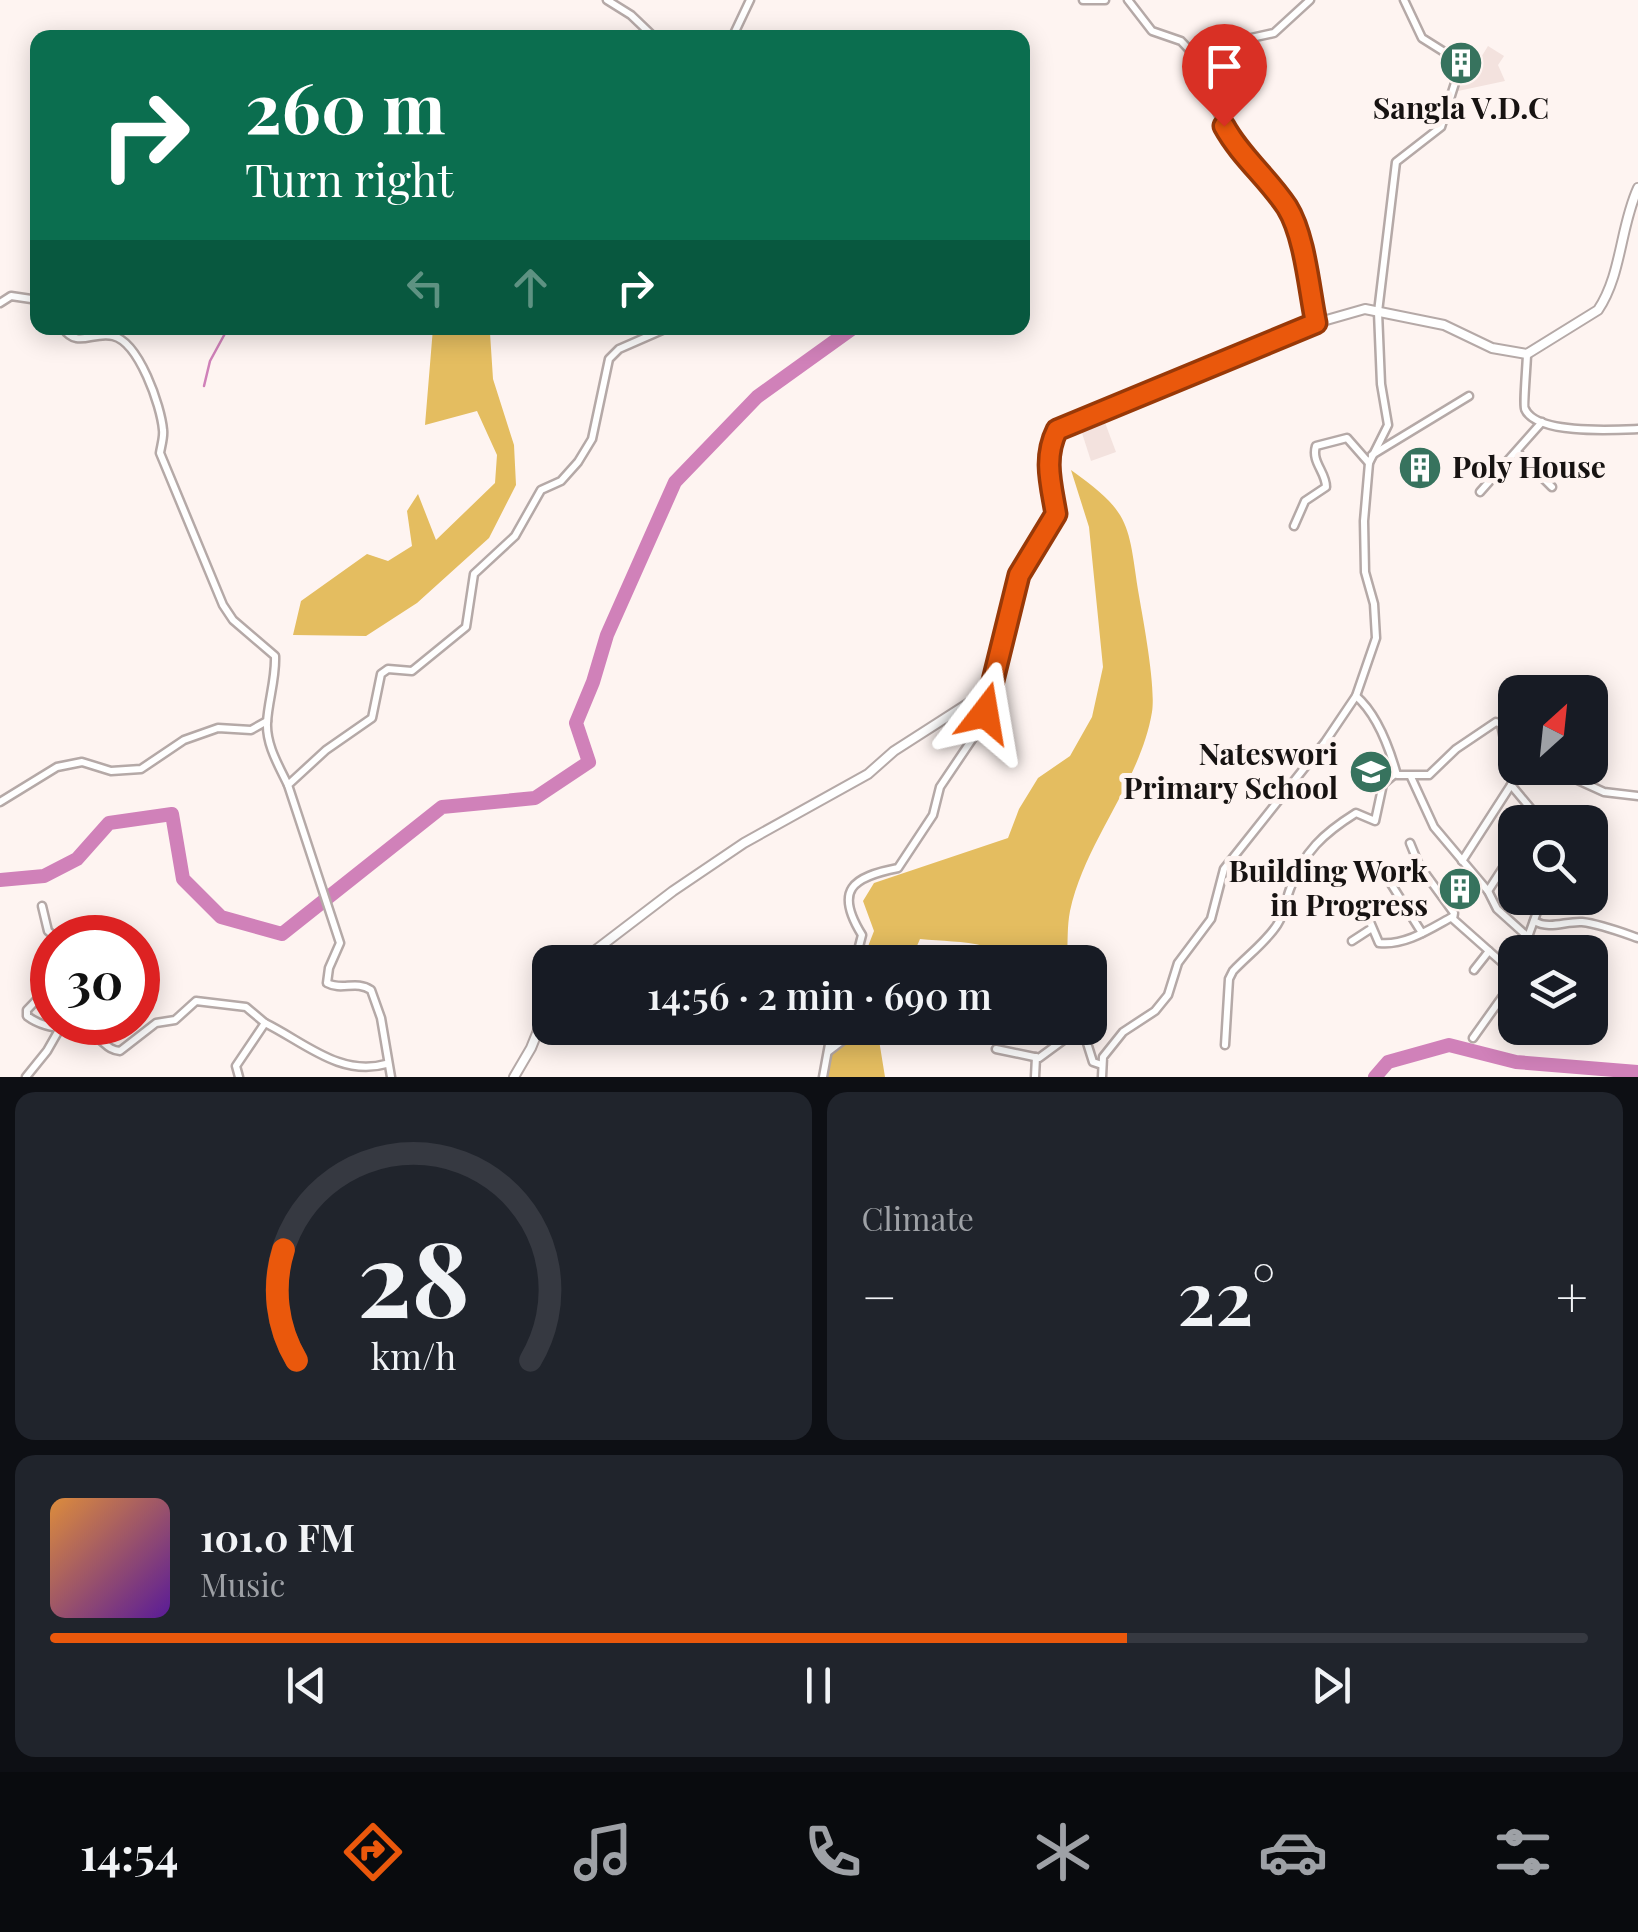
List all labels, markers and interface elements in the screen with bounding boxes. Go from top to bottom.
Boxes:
pin [1182,24,1267,127]
icon: arrive [1197,39,1252,94]
building icon: Sangla V.D.C [1438,40,1484,86]
text: 260 m [245,58,446,152]
icon: right [80,70,210,200]
place label: Sangla V.D.C [1373,87,1549,127]
text: Turn right [245,148,453,208]
icon: left [398,260,453,315]
icon: ahead [503,260,558,315]
icon: right [608,260,663,315]
building icon: Poly House [1397,445,1443,491]
place label: Poly House [1452,446,1606,486]
position arrow [933,661,1037,765]
north arrow [1498,675,1608,785]
map controls [1498,675,1608,1045]
place label: Nateswori Primary School [1123,733,1338,807]
school or university icon: Nateswori Primary School [1348,749,1394,795]
button: search [1498,805,1608,915]
place label: Building Work in Progress [1228,850,1428,924]
building icon: Building Work in Progress [1437,866,1483,912]
speed limit sign: 30 [30,915,160,1045]
button: layers [1498,935,1608,1045]
text: 14:56 · 2 min · 690 m [647,969,992,1020]
text: Climate [862,1196,974,1239]
text: 28 [357,1205,470,1344]
text: 22° [1177,1245,1276,1345]
text: − [862,1258,897,1332]
text: + [1556,1258,1588,1332]
text: km/h [370,1331,456,1379]
text: 101.0 FM [200,1511,355,1562]
text: Music [200,1562,285,1605]
icon: previous [279,1658,334,1713]
icon: pause [791,1658,846,1713]
icon: next [1304,1658,1359,1713]
icon: directions [338,1817,408,1887]
icon: music [568,1817,638,1887]
icon: phone [798,1817,868,1887]
icon: climate [1028,1817,1098,1887]
icon: car [1258,1817,1328,1887]
icon: filters [1488,1817,1558,1887]
text: 14:54 [80,1822,178,1882]

